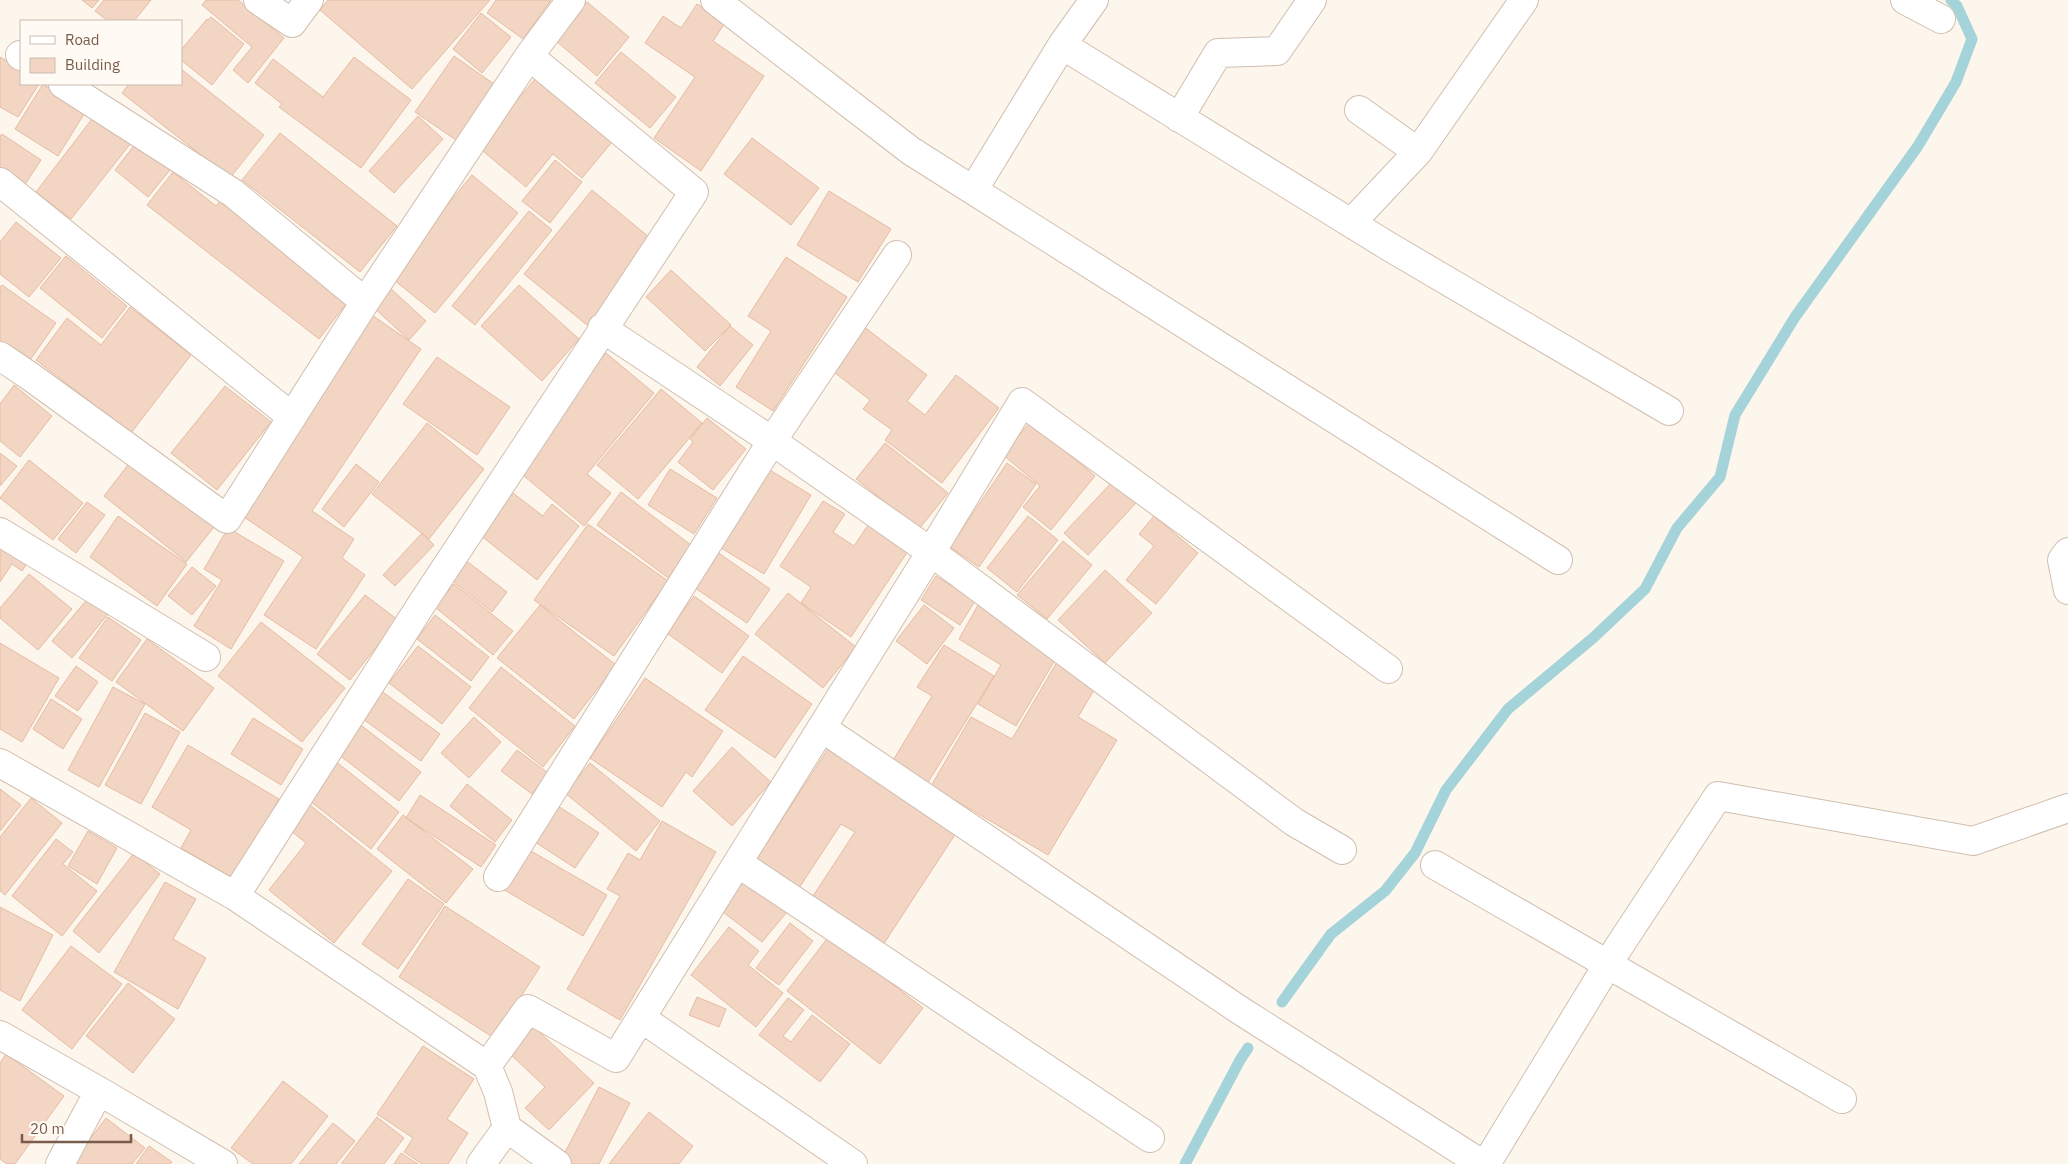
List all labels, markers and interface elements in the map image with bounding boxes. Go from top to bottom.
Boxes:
legend [20,20,182,85]
text: Road [65,30,100,49]
text: Building [65,55,120,74]
scale bar [22,1112,131,1144]
text: 20 m [30,1119,65,1138]

